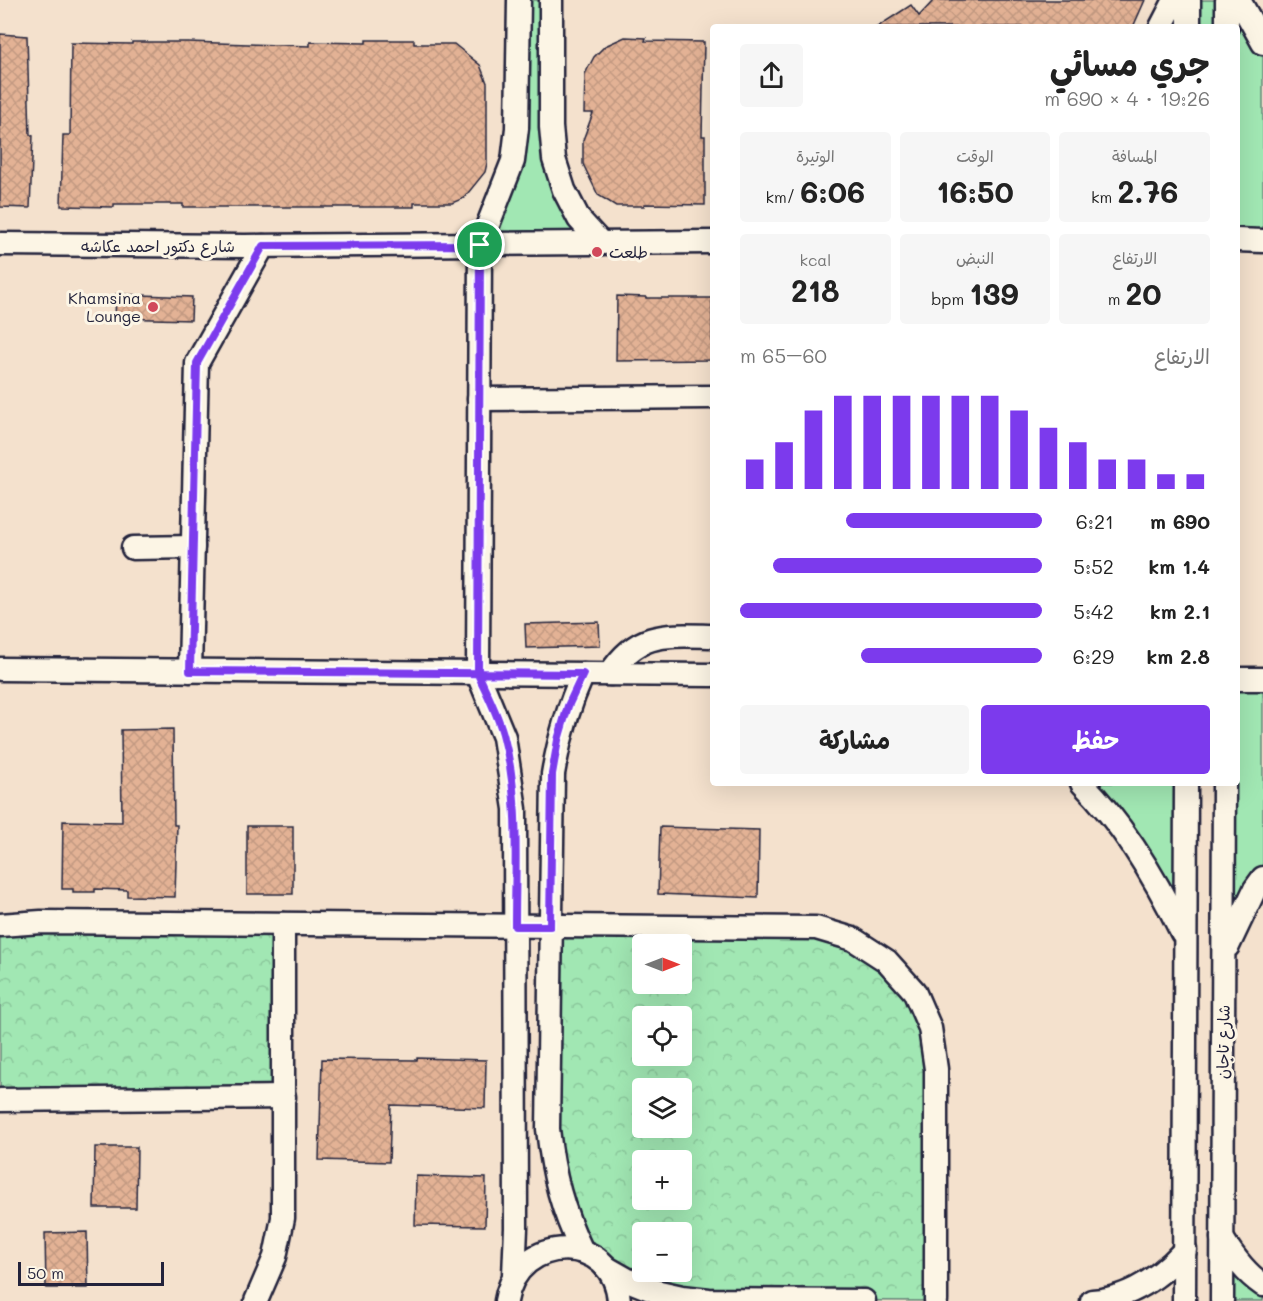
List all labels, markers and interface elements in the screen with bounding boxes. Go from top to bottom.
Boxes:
text: جري مسائي [1050,41,1210,84]
button: share [740,44,803,107]
text: 19:26 · 4 × 690 m [1044,85,1210,111]
text: الوتيرة [796,145,835,166]
text: الوقت [956,145,994,166]
text: المسافة [1112,145,1157,166]
text: 6:06 [800,171,865,211]
text: 16:50 [936,171,1014,211]
text: 2.76 [1117,171,1178,211]
text: /km [765,186,800,207]
text: km [1091,186,1117,207]
pin [454,219,505,270]
icon: arrive [463,228,496,261]
street label: شارع دكتور احمد عكاشه [81,235,235,258]
place label: طلعت [609,241,648,262]
marker: طلعت [590,245,604,259]
text: النبض [956,247,994,268]
text: الارتفاع [1112,247,1157,268]
text: kcal [799,249,831,270]
text: 218 [791,270,840,310]
text: 139 [969,273,1019,313]
text: 20 [1126,273,1162,313]
place label: Khamsina Lounge [68,287,141,326]
text: bpm [931,288,969,309]
text: m [1108,288,1126,309]
marker: Khamsina Lounge [146,300,160,314]
text: 60–65 m [740,342,827,368]
text: الارتفاع [1154,343,1210,369]
text: 6:21 [1076,508,1114,534]
text: 690 m [1150,508,1210,534]
text: 5:52 [1073,553,1114,579]
text: 1.4 km [1148,553,1210,579]
text: 5:42 [1073,598,1114,624]
text: 2.1 km [1150,598,1210,624]
text: 6:29 [1073,643,1114,669]
text: 2.8 km [1146,643,1210,669]
button: مشاركة [740,705,969,774]
button: حفظ [981,705,1210,774]
north arrow [632,934,692,994]
map controls [632,934,692,1282]
street label: شارع تاجان [1211,1005,1236,1079]
button: locate [632,1006,692,1066]
button: layers [632,1078,692,1138]
button: + [632,1150,692,1210]
button: − [632,1222,692,1282]
scale bar [18,1259,164,1286]
text: 50 m [27,1262,64,1283]

